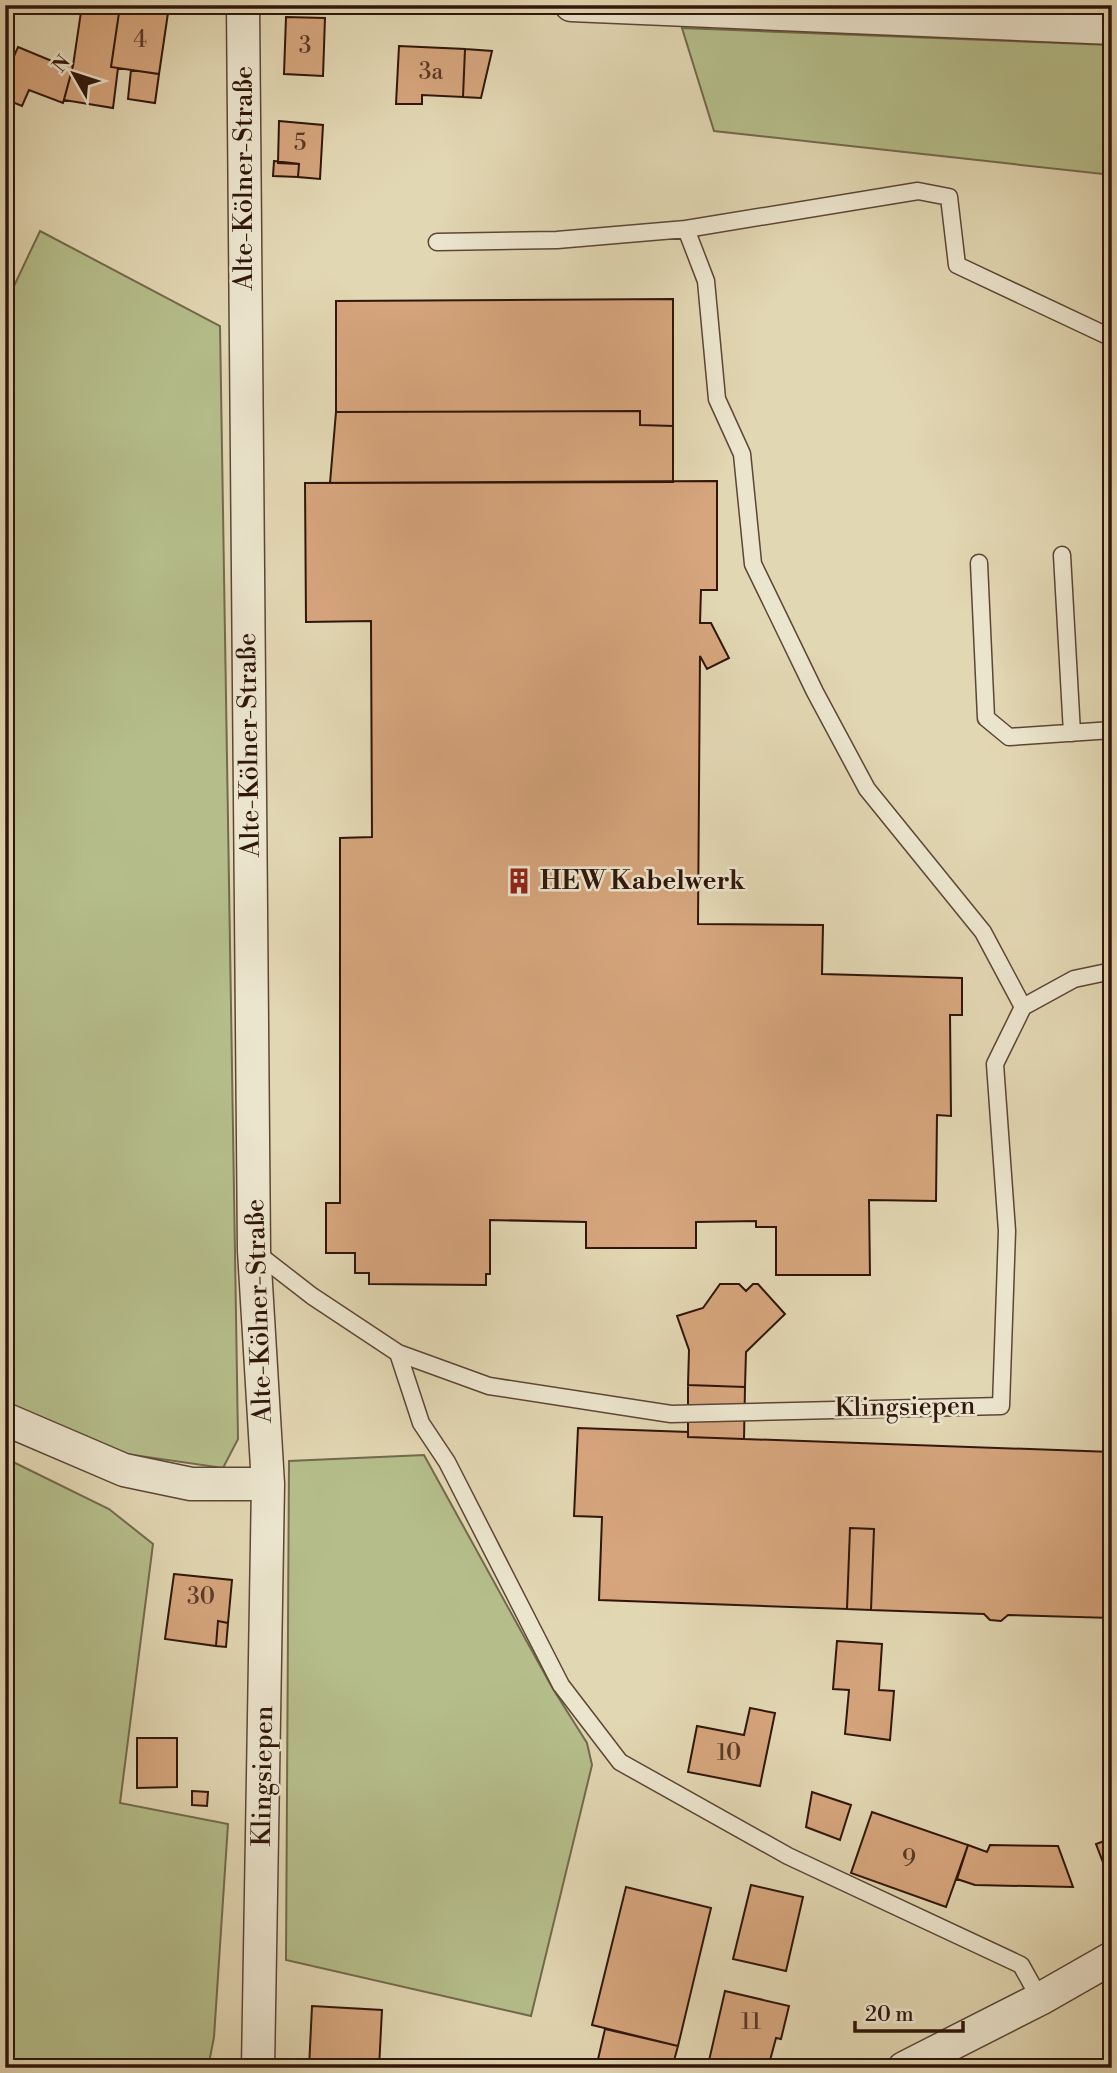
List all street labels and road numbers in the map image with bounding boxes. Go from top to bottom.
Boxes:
street label: Alte-Kölner-Straße [228,66,260,291]
street label: Alte-Kölner-Straße [231,633,267,858]
street label: Alte-Kölner-Straße [239,1198,279,1425]
street label: Klingsiepen [834,1390,976,1424]
street label: Klingsiepen [246,1705,280,1847]

